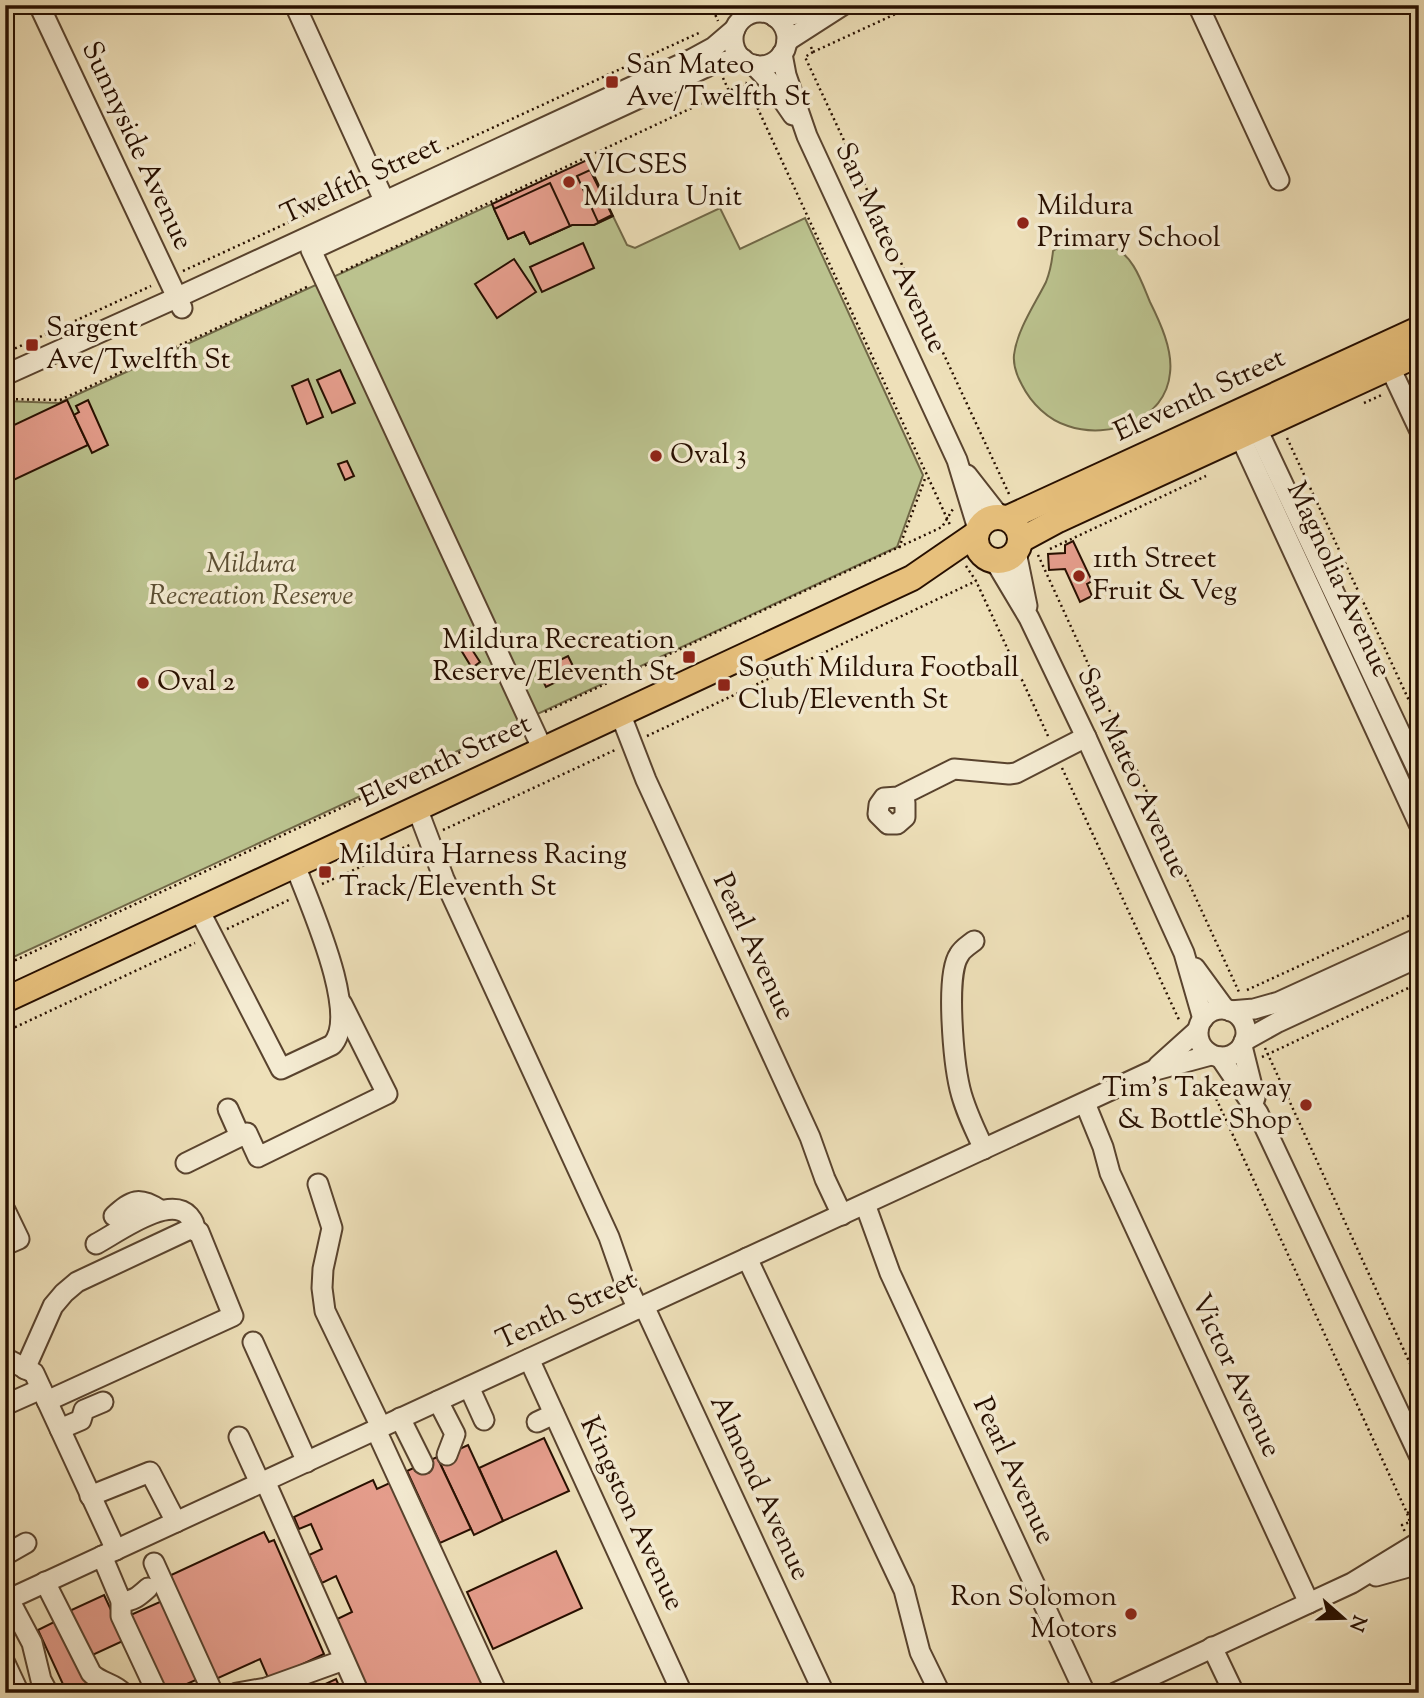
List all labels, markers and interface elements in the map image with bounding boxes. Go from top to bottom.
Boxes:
street label: Sunnyside Avenue [70,35,202,257]
place label: San Mateo Ave/Twelfth St [626,46,811,118]
marker: San Mateo Ave/Twelfth St [604,74,620,90]
street label: Twelfth Street [275,126,448,235]
street label: San Mateo Avenue [824,136,956,360]
place label: VICSES Mildura Unit [583,146,742,218]
marker: VICSES Mildura Unit [561,174,577,190]
place label: Mildura Primary School [1037,187,1221,259]
marker: Mildura Primary School [1015,215,1031,231]
place label: Sargent Ave/Twelfth St [46,309,231,381]
marker: Sargent Ave/Twelfth St [24,337,40,353]
street label: Eleventh Street [1108,339,1292,453]
place label: Oval 3 [670,436,747,476]
marker: Oval 3 [648,448,664,464]
street label: Magnolia Avenue [1275,476,1401,684]
place label: 11th Street Fruit & Veg [1093,540,1237,612]
park label: Mildura Recreation Reserve [148,545,354,617]
marker: 11th Street Fruit & Veg [1071,568,1087,584]
place label: Mildura Recreation Reserve/Eleventh St [432,621,675,693]
marker: Mildura Recreation Reserve/Eleventh St [681,649,697,665]
place label: South Mildura Football Club/Eleventh St [738,649,1019,721]
street label: San Mateo Avenue [1066,661,1198,885]
place label: Oval 2 [157,663,235,703]
marker: Oval 2 [135,675,151,691]
marker: South Mildura Football Club/Eleventh St [716,677,732,693]
street label: Eleventh Street [354,705,538,819]
place label: Mildura Harness Racing Track/Eleventh St [339,836,627,908]
marker: Mildura Harness Racing Track/Eleventh St [317,864,333,880]
street label: Pearl Avenue [702,867,804,1027]
place label: Tim’s Takeaway & Bottle Shop [1102,1069,1292,1141]
marker: Tim’s Takeaway & Bottle Shop [1298,1097,1314,1113]
street label: Tenth Street [490,1261,644,1361]
street label: Victor Avenue [1180,1288,1290,1464]
street label: Almond Avenue [699,1389,819,1587]
street label: Pearl Avenue [962,1391,1064,1551]
street label: Kingston Avenue [568,1410,694,1618]
place label: Ron Solomon Motors [950,1578,1117,1650]
north arrow [1308,1582,1378,1652]
marker: Ron Solomon Motors [1123,1606,1139,1622]
text: N [1341,1611,1372,1635]

